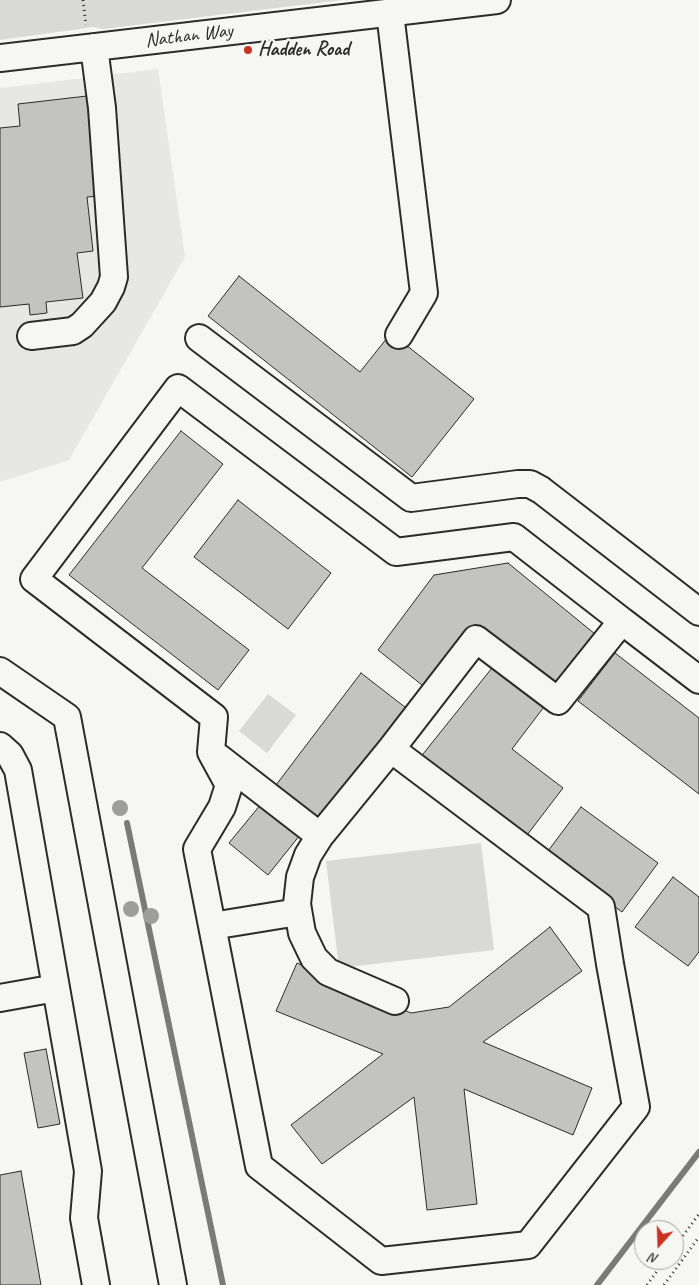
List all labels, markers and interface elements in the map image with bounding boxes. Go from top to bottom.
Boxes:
street label: Nathan Way [144,19,234,53]
place label: Hadden Road [258,38,349,62]
marker: Hadden Road [242,44,254,56]
north arrow [634,1220,684,1270]
text: N [647,1249,661,1268]

